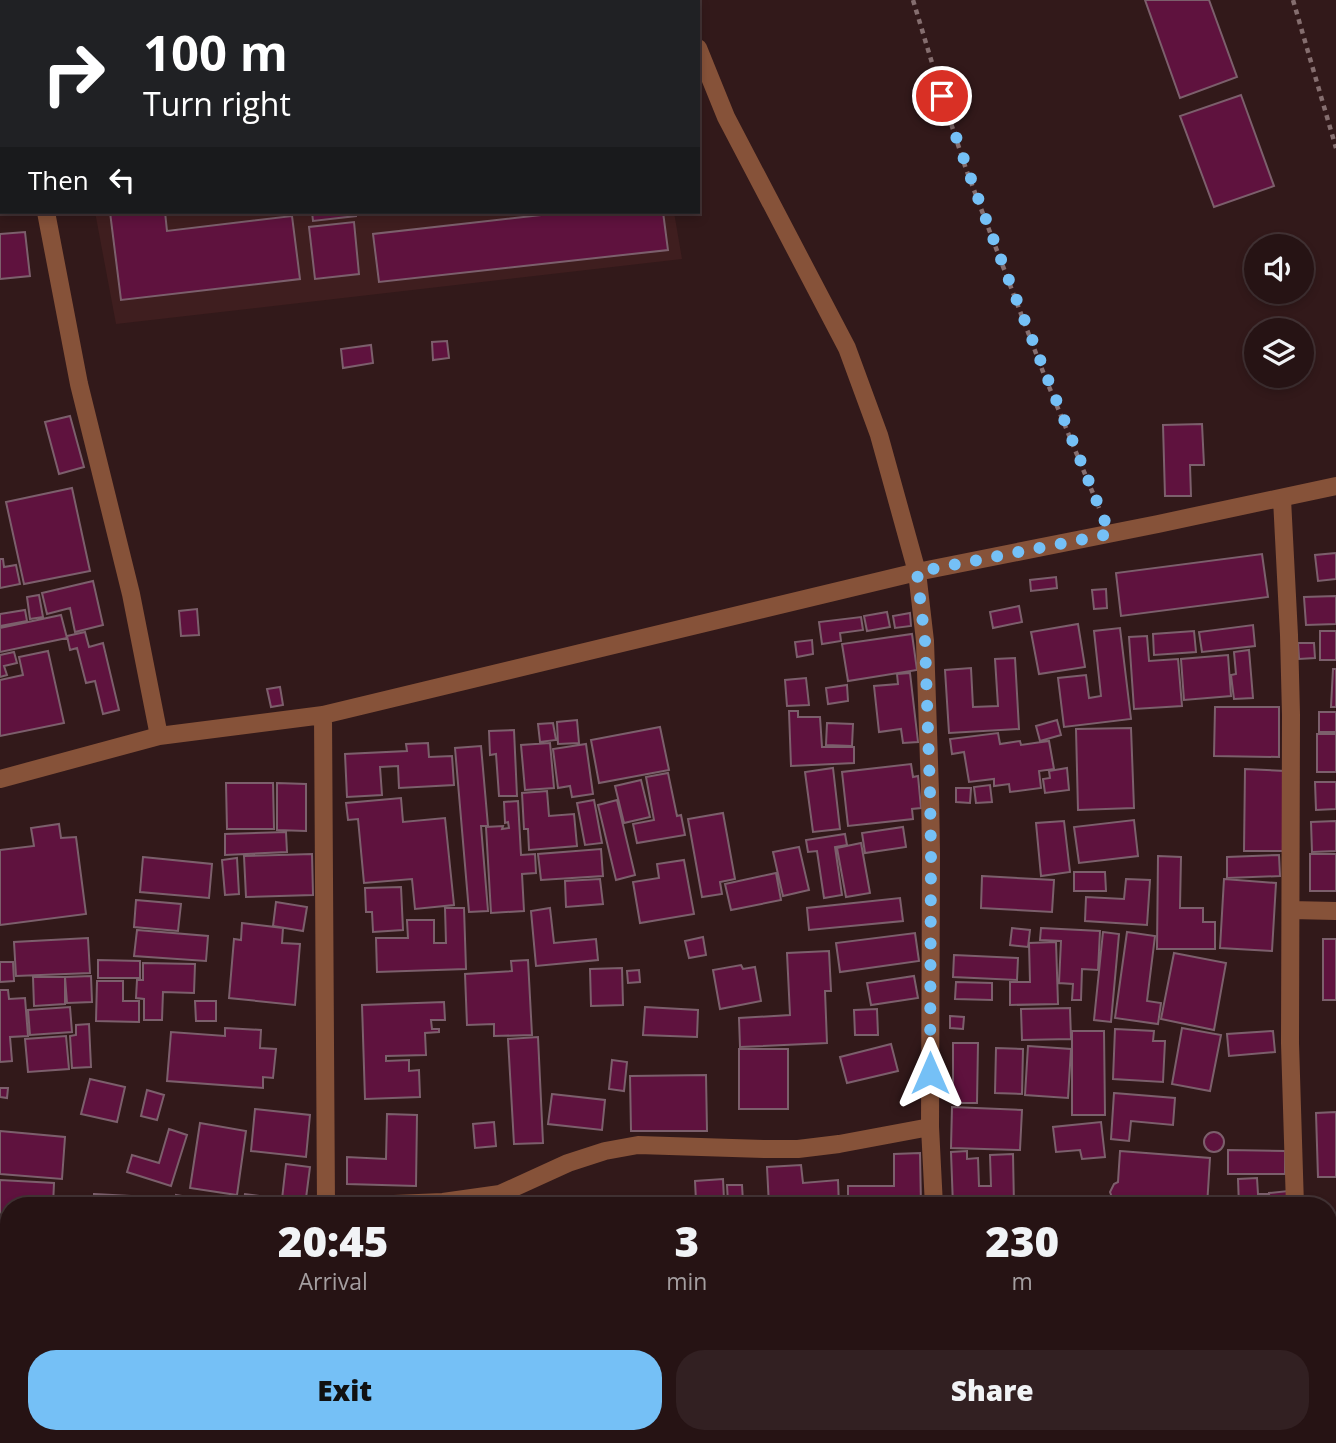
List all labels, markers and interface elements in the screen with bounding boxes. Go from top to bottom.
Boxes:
text: 100 m [143,19,288,85]
icon: right [28,28,119,119]
pin [912,66,972,126]
icon: arrive [923,77,961,115]
text: Turn right [143,82,291,125]
icon: left [103,161,141,199]
text: Then [28,162,89,198]
map controls [1244,234,1314,388]
button: sound [1244,234,1314,304]
button: layers [1244,318,1314,388]
position arrow [893,1036,967,1110]
text: 20:45 [278,1212,388,1269]
text: 3 [675,1212,699,1269]
text: 230 [985,1212,1059,1269]
text: Arrival [299,1265,368,1297]
text: min [666,1265,707,1297]
text: m [1012,1265,1033,1297]
button: Exit [28,1350,662,1430]
button: Share [676,1350,1309,1430]

